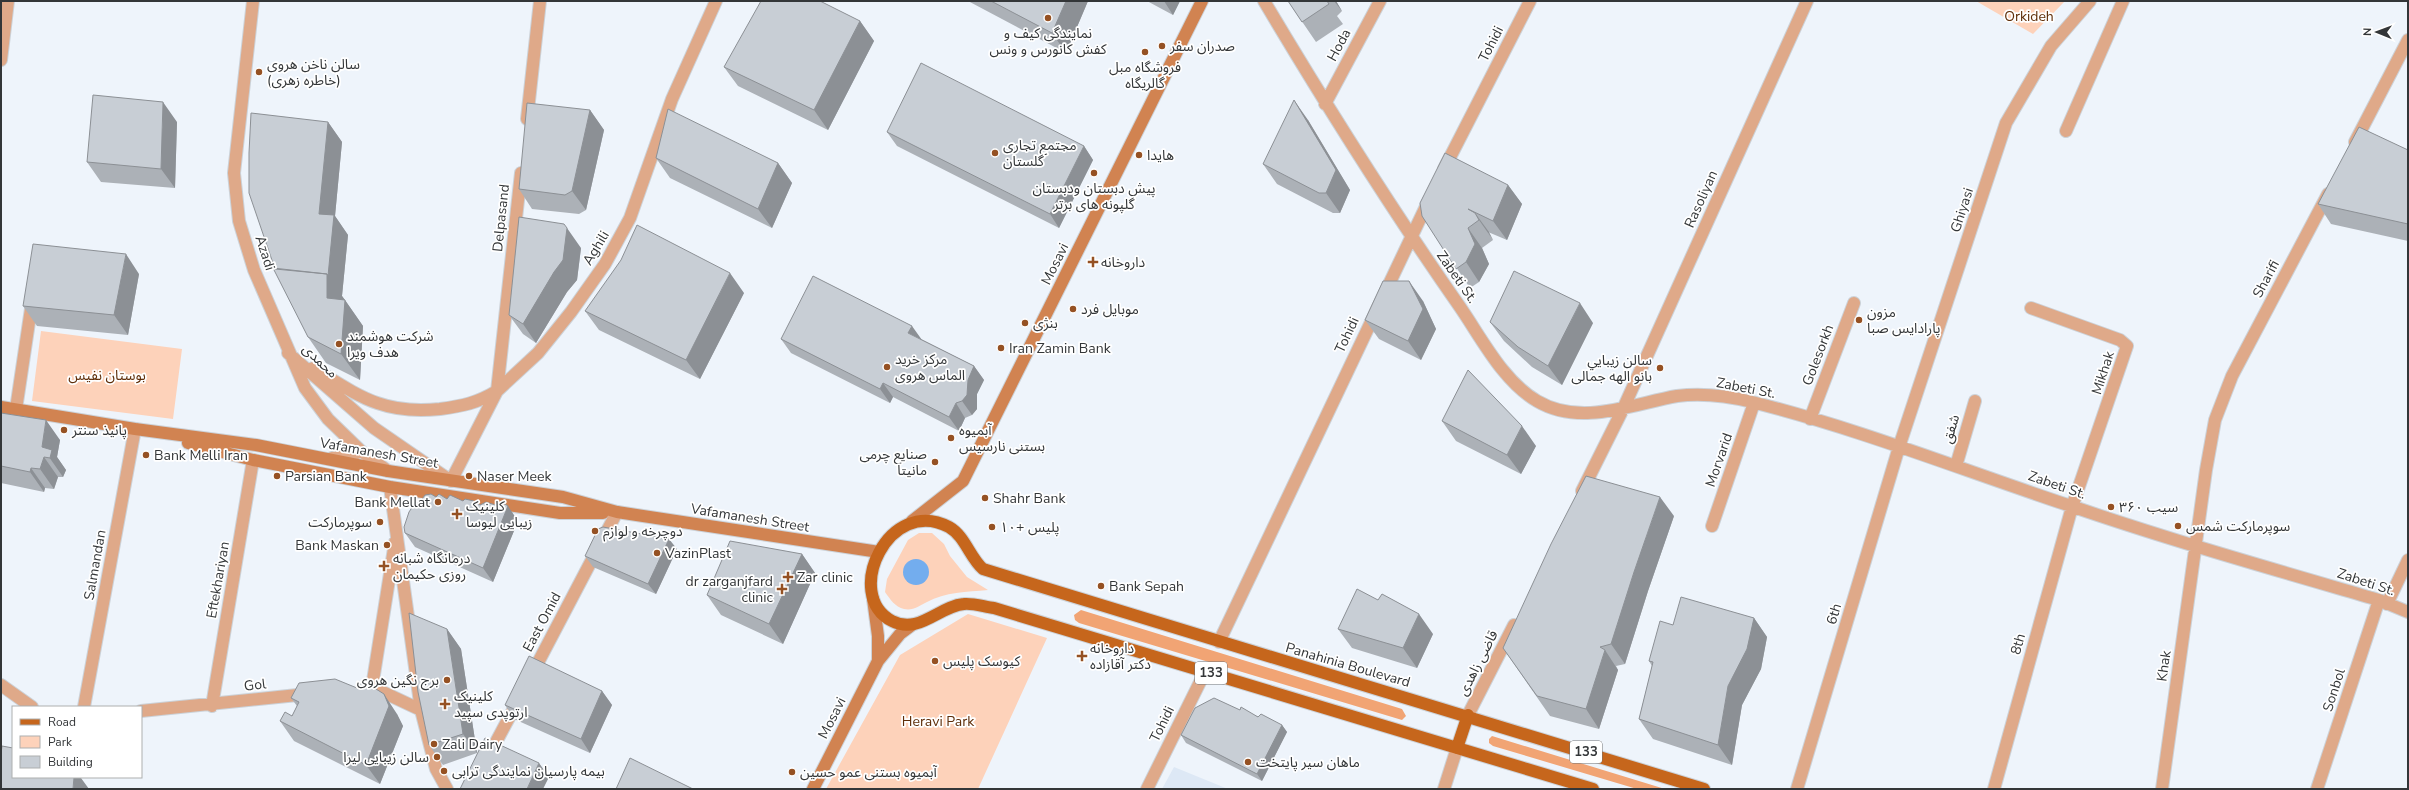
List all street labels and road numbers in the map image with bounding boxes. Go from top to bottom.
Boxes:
street label: Tohidi [1474,23,1508,65]
street label: Hoda [1323,26,1355,64]
street label: Rasoliyan [1680,167,1722,231]
street label: Delpasand [488,183,514,253]
street label: Ghiyasi [1946,185,1978,235]
street label: Aghili [578,227,614,269]
street label: Azadi [250,233,280,273]
street label: Mosavi [1037,240,1073,288]
street label: Zabeti St. [1432,247,1482,307]
street label: Sharifi [2248,257,2284,301]
street label: Tohidi [1330,314,1364,356]
street label: Golesorkh [1798,322,1838,388]
street label: محمدی [298,340,342,382]
street label: Mikhak [2087,348,2119,397]
street label: Zabeti St. [1715,373,1777,403]
street label: شفق [1938,412,1964,446]
street label: Morvarid [1701,430,1737,490]
street label: Vafamanesh Street [317,433,440,473]
street label: Zabeti St. [2026,466,2088,504]
street label: Vafamanesh Street [688,499,811,537]
street label: Salmandan [79,528,111,602]
street label: Eftekhariyan [202,540,234,620]
street label: Zabeti St. [2335,564,2397,600]
street label: East Omid [518,589,566,655]
street label: 6th [1822,601,1846,627]
street label: قاضی زاهدی [1453,627,1503,699]
street label: 8th [2006,631,2030,657]
street label: Panahinia Boulevard [1283,638,1413,692]
street label: Khak [2152,648,2176,683]
road number: 133 [1195,662,1227,684]
street label: Sonbol [2318,665,2350,714]
street label: Gol [243,674,268,696]
street label: Mosavi [813,694,851,742]
street label: Tohidi [1145,703,1179,745]
road number: 133 [1570,741,1602,763]

